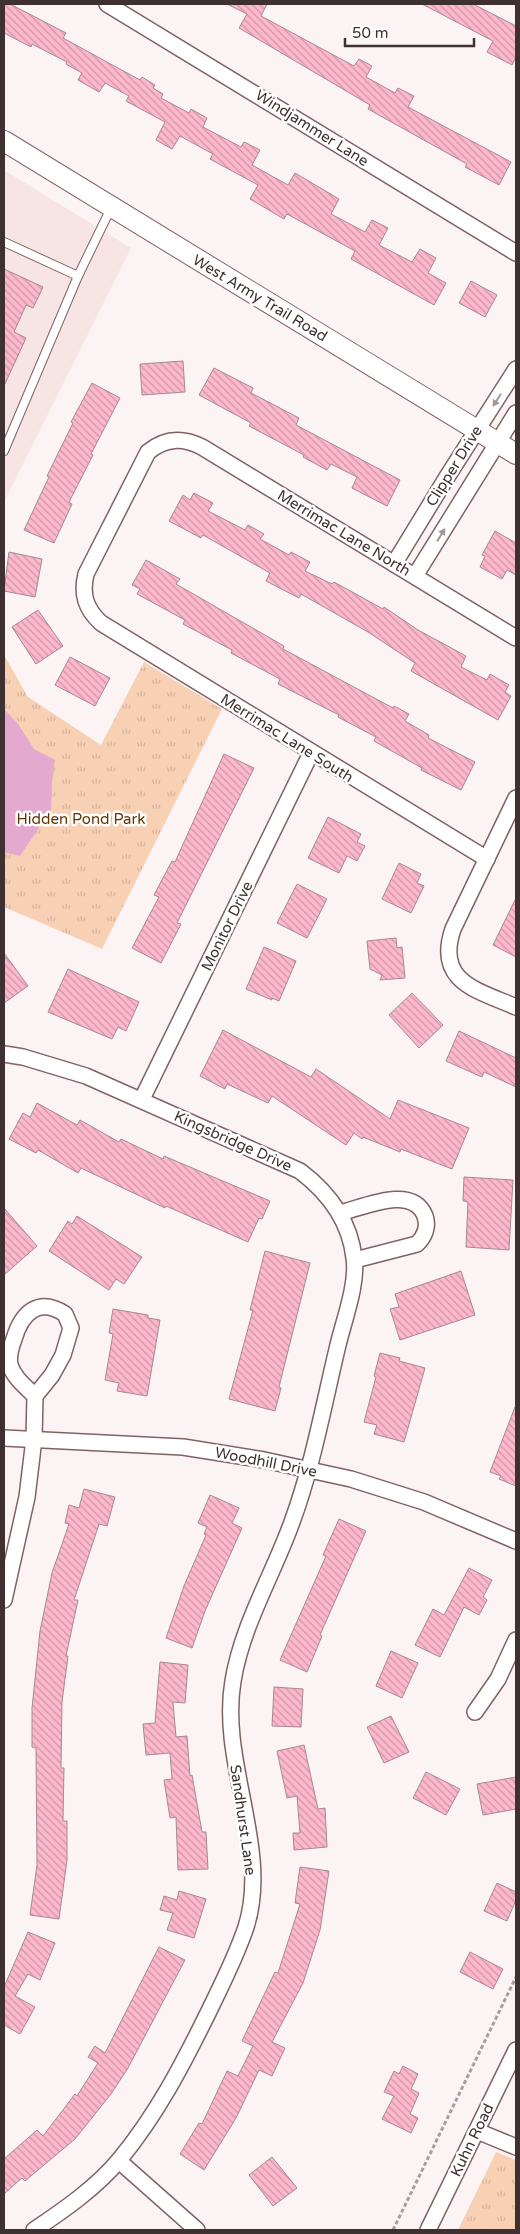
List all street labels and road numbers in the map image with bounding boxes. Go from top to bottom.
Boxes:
street label: Windjammer Lane [252,86,372,170]
street label: West Army Trail Road [190,251,330,345]
street label: Clipper Drive [422,422,486,510]
street label: Merrimac Lane North [274,486,414,580]
street label: Merrimac Lane South [217,690,357,786]
street label: Monitor Drive [198,878,256,974]
street label: Kingsbridge Drive [171,1107,295,1175]
street label: Woodhill Drive [214,1443,318,1481]
street label: Sandhurst Lane [226,1763,260,1877]
street label: Kuhn Road [447,2101,497,2179]

